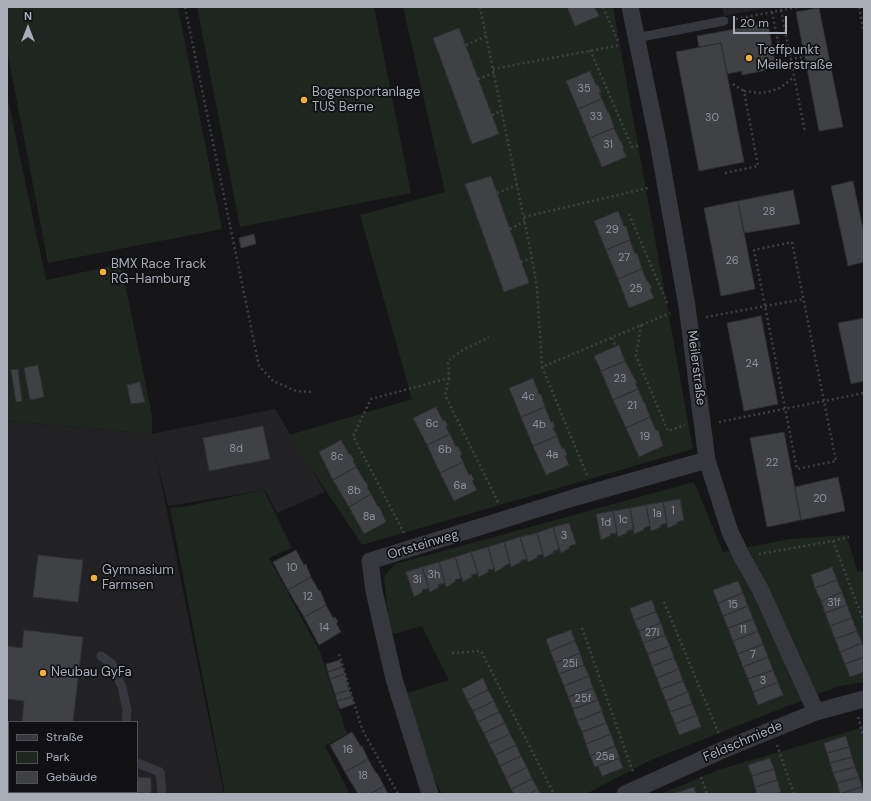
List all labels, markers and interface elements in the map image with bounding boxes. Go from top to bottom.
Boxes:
north arrow [8,8,48,48]
scale bar [735,8,789,34]
text: N [24,9,32,23]
text: 20 m [740,15,769,31]
place label: Treffpunkt Meilerstraße [757,43,833,74]
marker: Treffpunkt Meilerstraße [744,53,754,63]
house number: 35 [577,82,591,96]
place label: Bogensportanlage TUS Berne [312,85,420,116]
marker: Bogensportanlage TUS Berne [299,95,309,105]
house number: 33 [589,110,603,124]
house number: 30 [705,111,719,125]
house number: 31 [603,138,613,152]
house number: 28 [763,205,775,219]
house number: 29 [605,223,619,237]
house number: 27 [618,251,630,265]
house number: 26 [725,254,739,268]
place label: BMX Race Track RG-Hamburg [111,257,206,288]
marker: BMX Race Track RG-Hamburg [98,267,108,277]
house number: 25 [629,282,643,296]
street label: Meilerstraße [684,330,708,406]
house number: 24 [746,357,758,371]
house number: 23 [614,372,626,386]
house number: 4c [522,390,534,404]
house number: 21 [627,399,637,413]
house number: 6c [425,417,439,431]
house number: 4b [532,418,546,432]
house number: 19 [640,430,650,444]
house number: 8d [229,442,243,456]
house number: 6b [438,443,452,457]
house number: 4a [546,448,558,462]
house number: 8c [331,450,343,464]
house number: 22 [766,456,778,470]
house number: 6a [454,479,466,493]
house number: 8b [347,484,361,498]
house number: 20 [813,492,827,506]
house number: 1 [671,504,675,518]
house number: 1a [652,507,662,521]
house number: 8a [363,510,375,524]
house number: 1c [618,513,628,527]
house number: 1d [601,516,611,530]
street label: Ortsteinweg [386,527,460,563]
house number: 3 [561,529,567,543]
house number: 10 [287,561,297,575]
place label: Gymnasium Farmsen [102,563,174,594]
house number: 3h [428,568,440,582]
marker: Gymnasium Farmsen [89,573,99,583]
house number: 3i [412,573,422,587]
house number: 12 [303,590,313,604]
house number: 31f [827,596,841,610]
house number: 15 [728,598,738,612]
house number: 14 [319,621,329,635]
house number: 11 [740,623,746,637]
house number: 27i [645,626,659,640]
house number: 7 [750,648,756,662]
house number: 25i [562,657,578,671]
place label: Neubau GyFa [51,665,132,681]
marker: Neubau GyFa [38,668,48,678]
house number: 3 [760,674,766,688]
house number: 25f [575,692,591,706]
street label: Feldschmiede [701,718,785,766]
legend [8,721,138,793]
text: Straße [46,729,83,745]
house number: 16 [343,743,353,757]
text: Park [46,749,70,765]
house number: 25a [595,750,615,764]
text: Gebäude [46,769,97,785]
house number: 18 [358,769,368,783]

